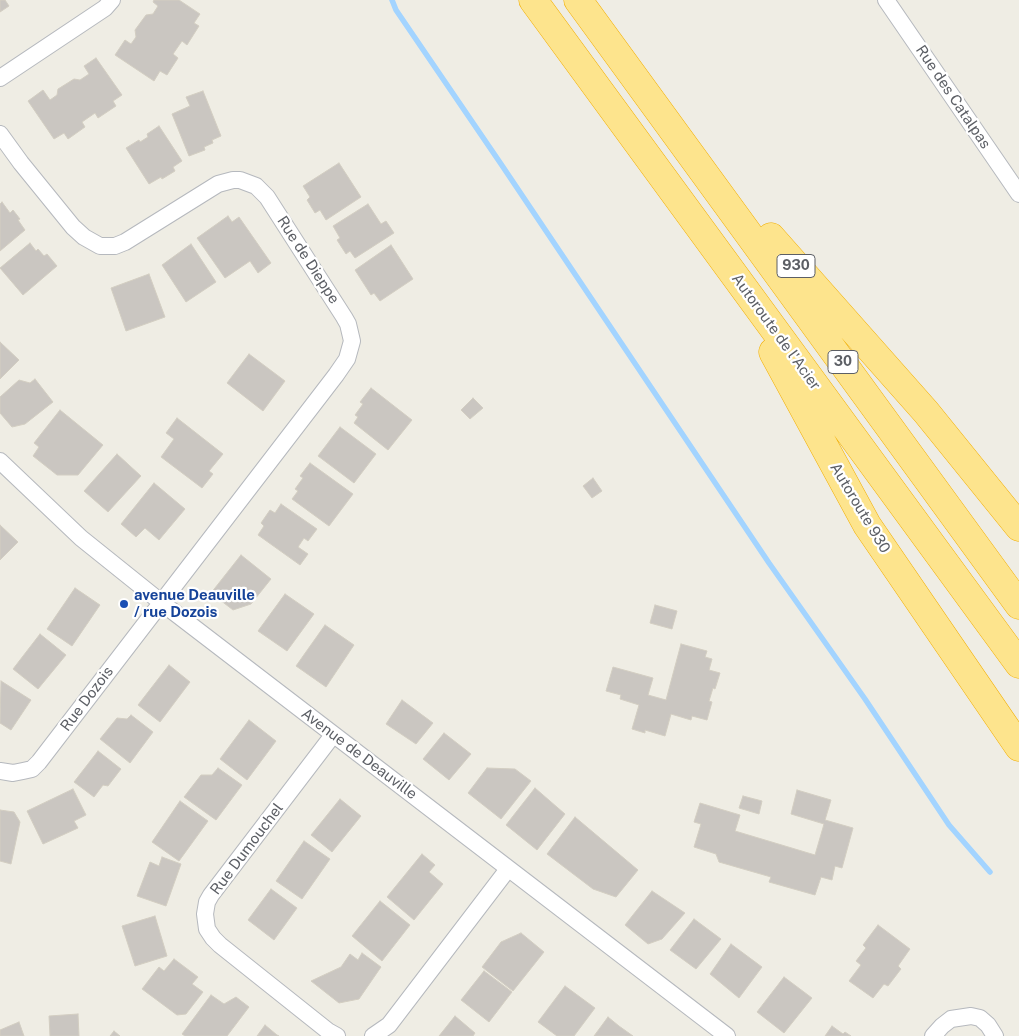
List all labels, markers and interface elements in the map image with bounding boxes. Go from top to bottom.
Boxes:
street label: Rue des Catalpas [912,42,994,152]
street label: Rue de Dieppe [273,213,343,307]
road number: 930 [777,255,815,278]
street label: Autoroute de l'Acier [728,270,824,394]
road number: 30 [828,351,858,374]
street label: Autoroute 930 [826,460,894,556]
place label: avenue Deauville / rue Dozois [134,586,255,621]
marker: avenue Deauville / rue Dozois [118,598,130,610]
street label: Rue Dozois [57,663,117,735]
street label: Avenue de Deauville [298,705,420,803]
street label: Rue Dumouchel [207,800,287,898]

